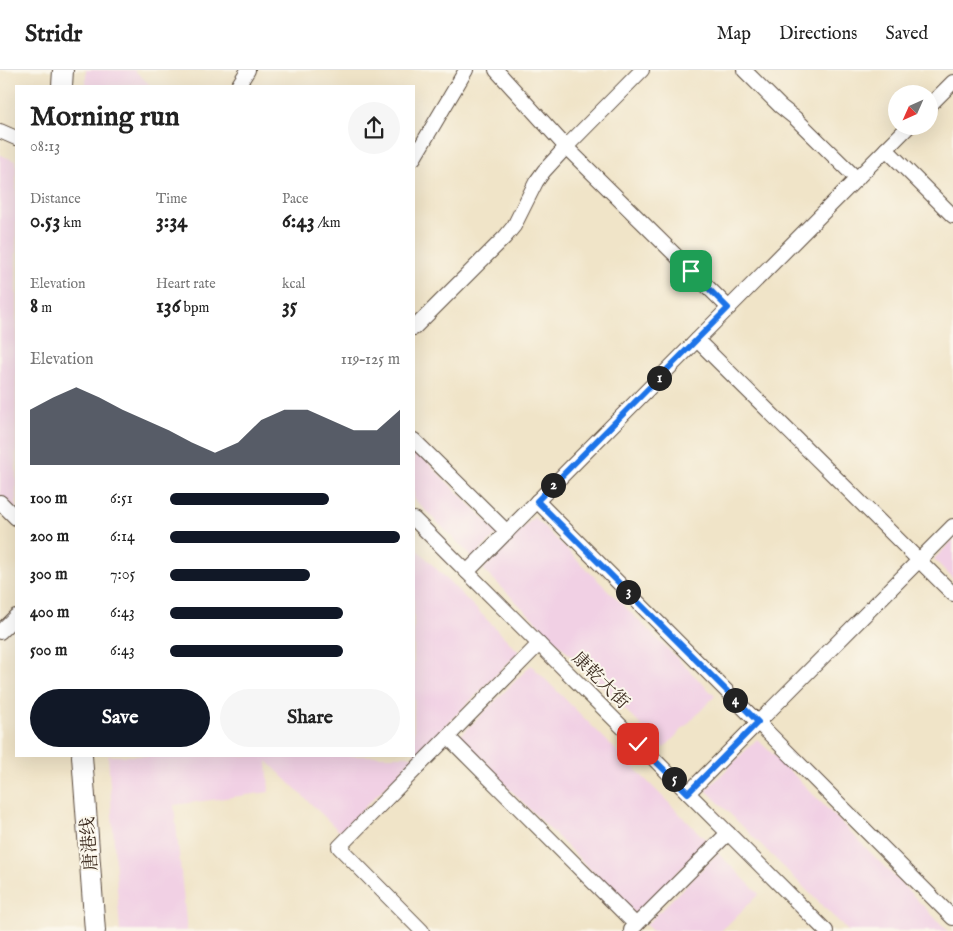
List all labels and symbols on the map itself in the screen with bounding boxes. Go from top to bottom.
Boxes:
north arrow [888,85,938,135]
pin [670,250,712,292]
pin: 1 [646,366,672,390]
pin: 2 [540,472,566,498]
pin: 3 [616,580,640,604]
street label: 康乾大街 [566,647,634,715]
pin: 4 [722,688,748,712]
pin [617,723,659,765]
pin: 5 [662,766,686,792]
street label: 唐港线 [77,816,104,872]

